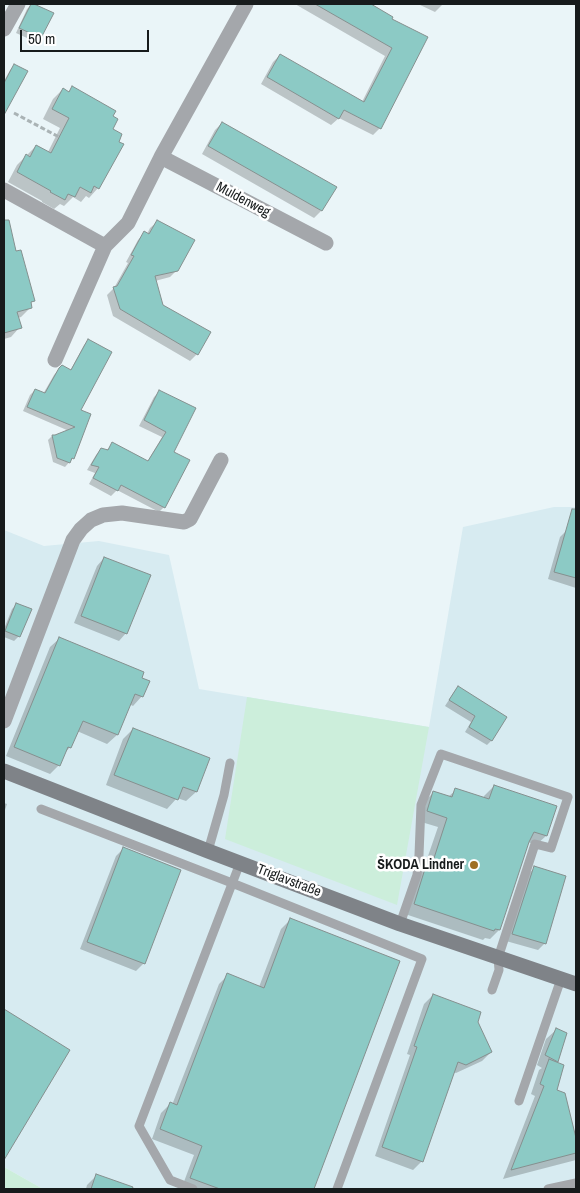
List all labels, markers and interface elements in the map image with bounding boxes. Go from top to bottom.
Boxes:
scale bar [22,20,151,52]
text: 50 m [28,28,55,49]
street label: Muldenweg [213,179,273,221]
place label: ŠKODA Lindner [377,857,464,873]
marker: ŠKODA Lindner [468,859,480,871]
street label: Triglavstraße [255,861,323,901]

